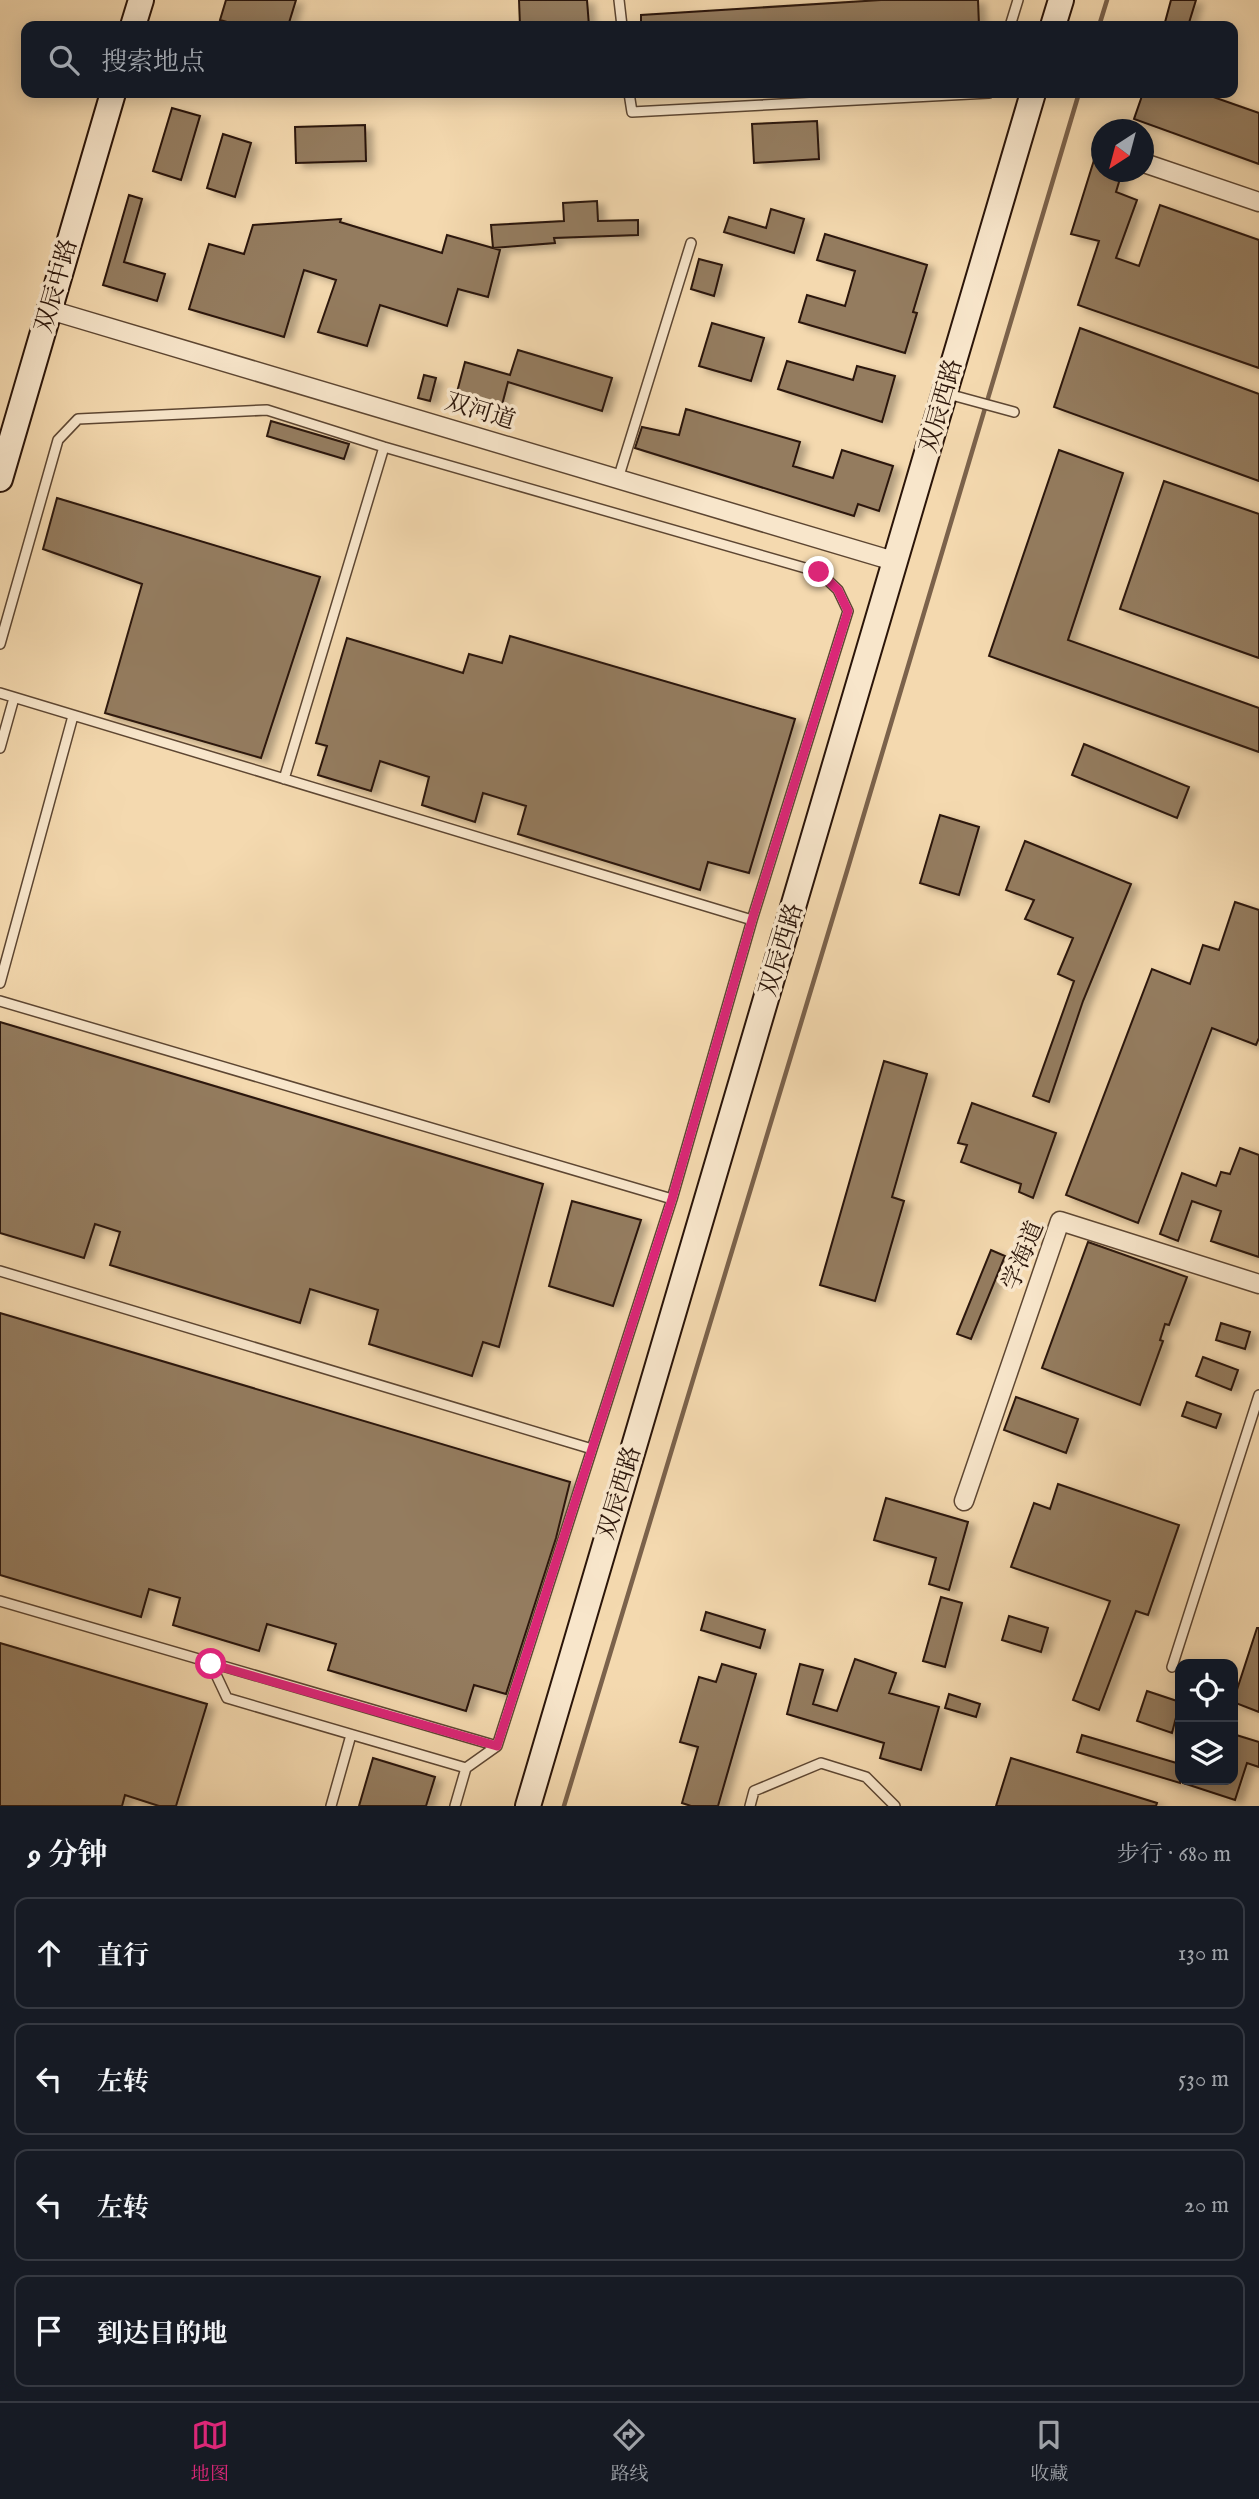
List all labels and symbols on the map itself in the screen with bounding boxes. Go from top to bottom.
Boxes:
north arrow [1091,119,1154,182]
street label: 双辰中路 [29,236,85,336]
street label: 双辰西路 [914,356,970,456]
street label: 双河道 [441,387,519,437]
route end [803,556,834,587]
street label: 双辰西路 [753,900,811,1000]
street label: 学海道 [996,1217,1052,1295]
street label: 双辰西路 [591,1443,649,1543]
route start [195,1648,226,1679]

